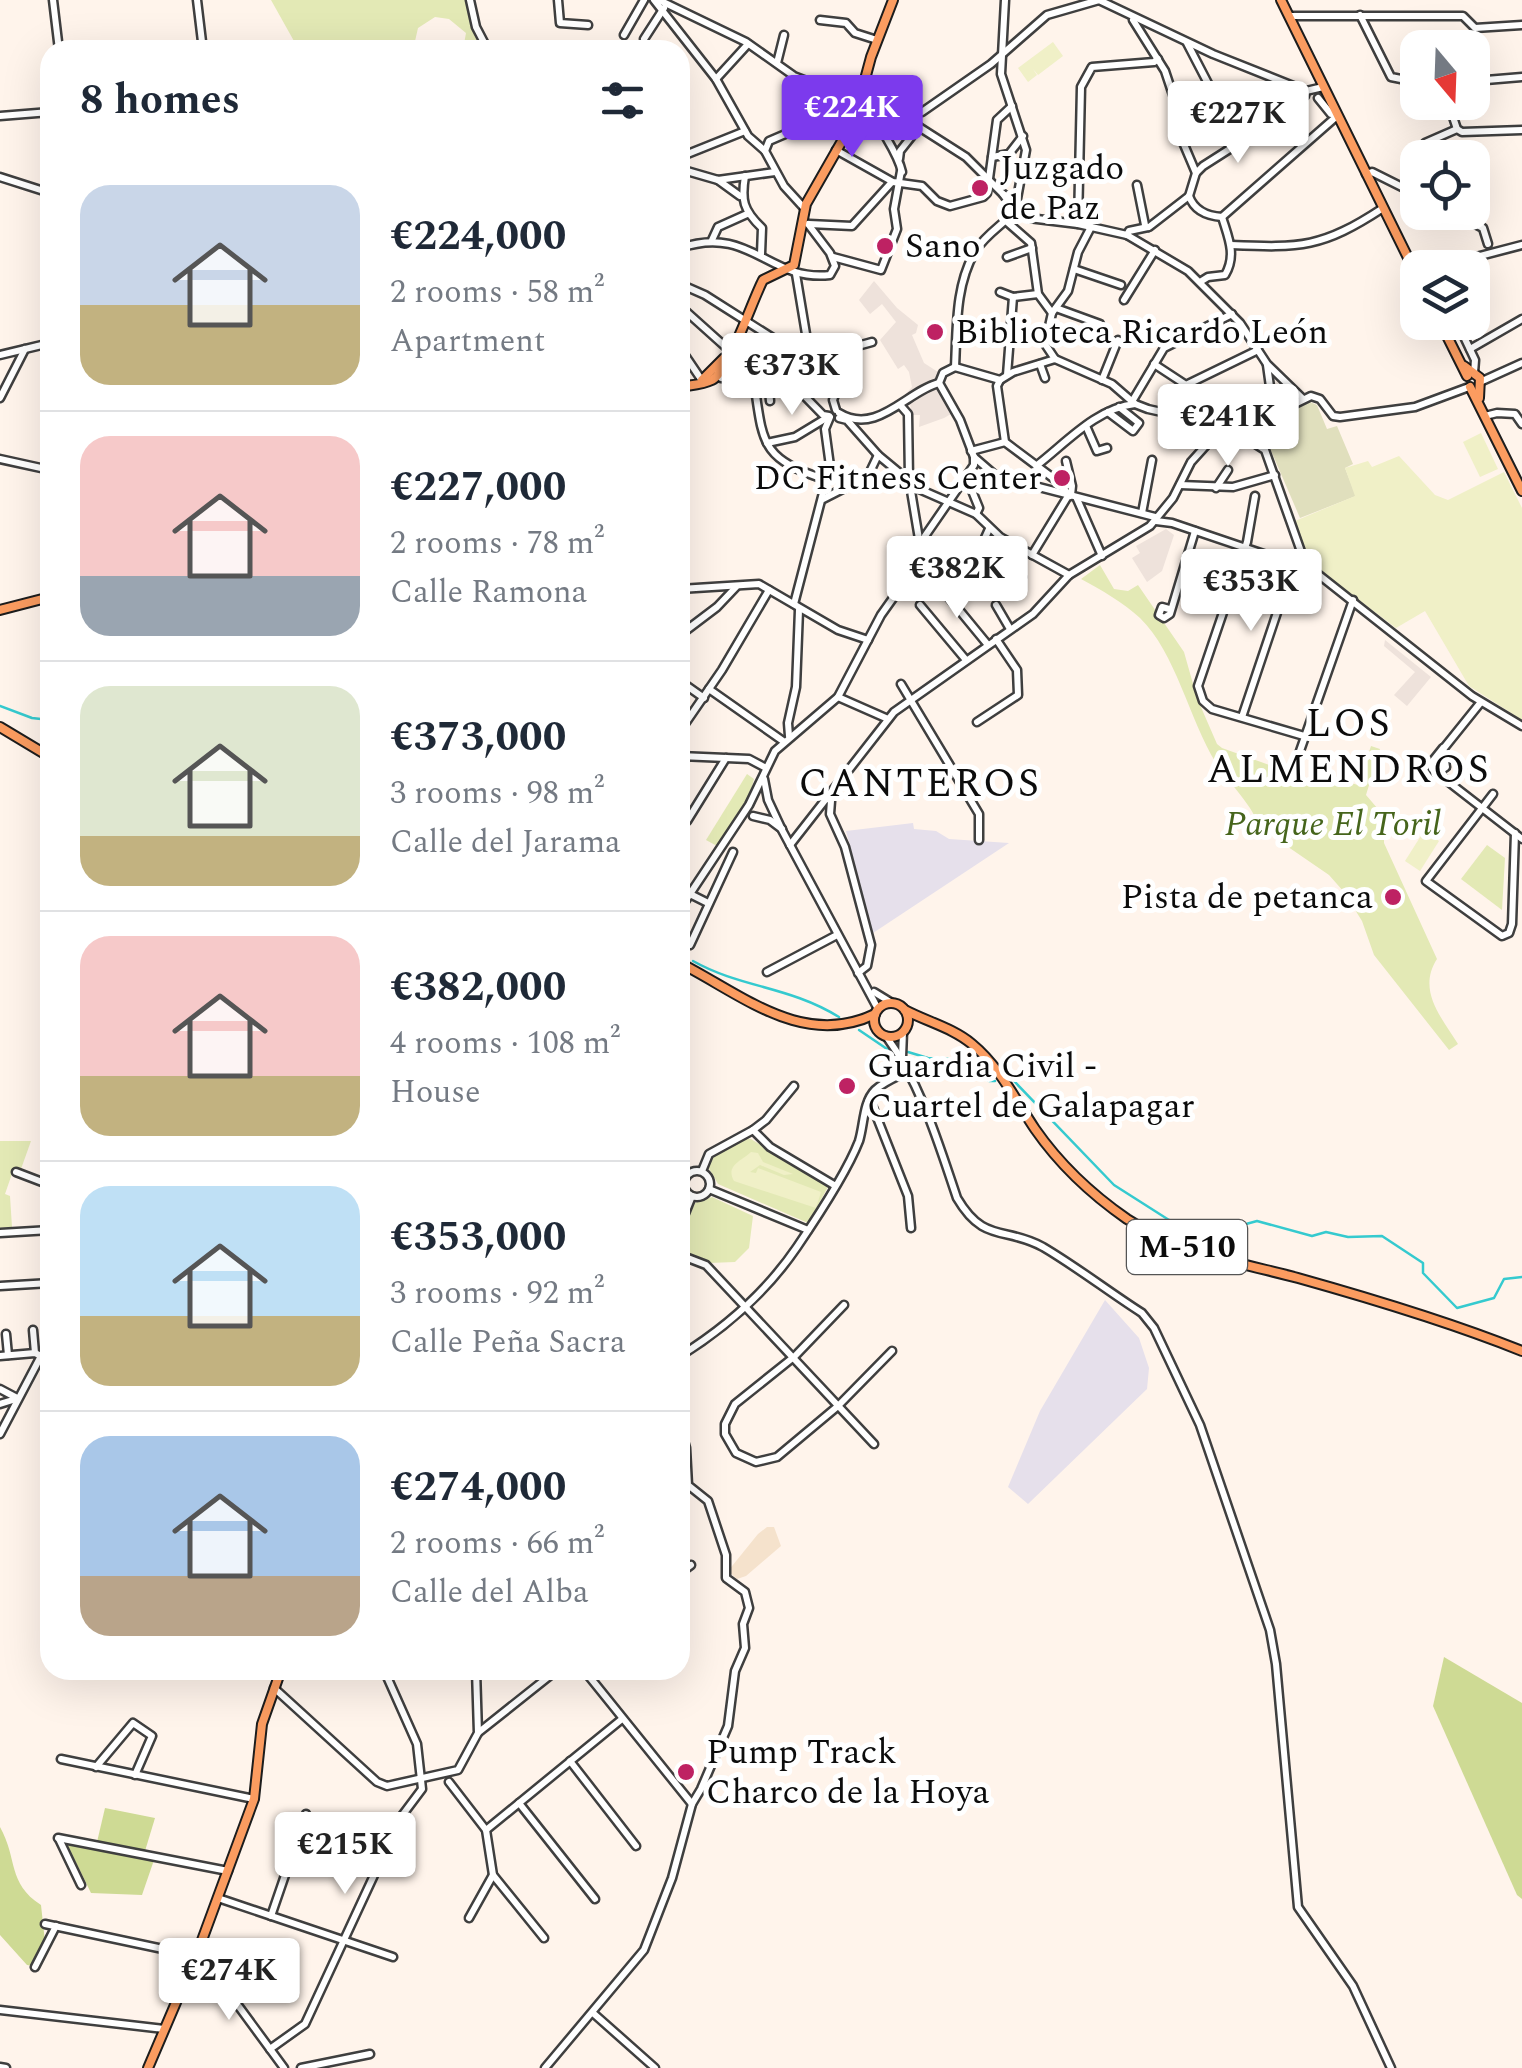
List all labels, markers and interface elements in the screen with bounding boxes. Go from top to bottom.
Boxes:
north arrow [1400,30,1490,120]
map controls [1400,30,1490,340]
text: 8 homes [80,69,240,132]
icon: filters [595,73,650,128]
pin: €224K [782,75,922,160]
pin: €227K [1168,81,1308,166]
text: €224K [804,83,900,132]
text: €227K [1190,89,1286,138]
button: locate [1400,140,1490,230]
place label: Juzgado de Paz [1000,142,1124,235]
marker: Juzgado de Paz [969,177,991,199]
text: €224,000 [390,205,566,268]
place label: Sano [905,220,981,273]
icon: home [160,225,280,345]
marker: Sano [874,235,896,257]
button: layers [1400,250,1490,340]
text: 2 rooms · 58 m² [390,268,604,317]
place label: Biblioteca Ricardo León [955,306,1328,359]
text: Apartment [390,317,545,366]
marker: Biblioteca Ricardo León [924,321,946,343]
pin: €373K [722,333,862,418]
text: €373K [744,341,840,390]
pin: €241K [1158,384,1298,469]
text: €241K [1180,392,1276,441]
place label: DC Fitness Center [754,452,1042,505]
text: €227,000 [390,456,566,519]
marker: DC Fitness Center [1051,467,1073,489]
icon: home [160,476,280,596]
text: 2 rooms · 78 m² [390,519,604,568]
pin: €382K [887,536,1027,621]
text: €382K [909,544,1005,593]
pin: €353K [1181,549,1321,634]
text: €353K [1203,557,1299,606]
text: Calle Ramona [390,568,587,617]
district label: LOS ALMENDROS [1207,694,1491,801]
text: €373,000 [390,706,566,769]
icon: home [160,726,280,846]
district label: CANTEROS [798,754,1042,815]
text: 3 rooms · 98 m² [390,769,604,818]
park label: Parque El Toril [1225,798,1441,851]
text: Calle del Jarama [390,818,621,867]
place label: Pista de petanca [1121,871,1373,924]
marker: Pista de petanca [1382,886,1404,908]
text: €382,000 [390,956,566,1019]
icon: home [160,976,280,1096]
text: 4 rooms · 108 m² [390,1019,620,1068]
place label: Guardia Civil - Cuartel de Galapagar [867,1040,1195,1133]
text: House [390,1068,480,1117]
marker: Guardia Civil - Cuartel de Galapagar [836,1075,858,1097]
text: €353,000 [390,1206,566,1269]
road number: M-510 [1127,1220,1247,1274]
icon: home [160,1226,280,1346]
text: 3 rooms · 92 m² [390,1269,604,1318]
text: Calle Peña Sacra [390,1318,626,1367]
text: €274,000 [390,1456,566,1519]
icon: home [160,1476,280,1596]
text: 2 rooms · 66 m² [390,1519,604,1568]
text: Calle del Alba [390,1568,589,1617]
place label: Pump Track Charco de la Hoya [706,1726,990,1819]
marker: Pump Track Charco de la Hoya [675,1761,697,1783]
pin: €215K [275,1812,415,1897]
text: €215K [297,1820,393,1869]
pin: €274K [159,1938,299,2023]
text: €274K [181,1946,277,1995]

